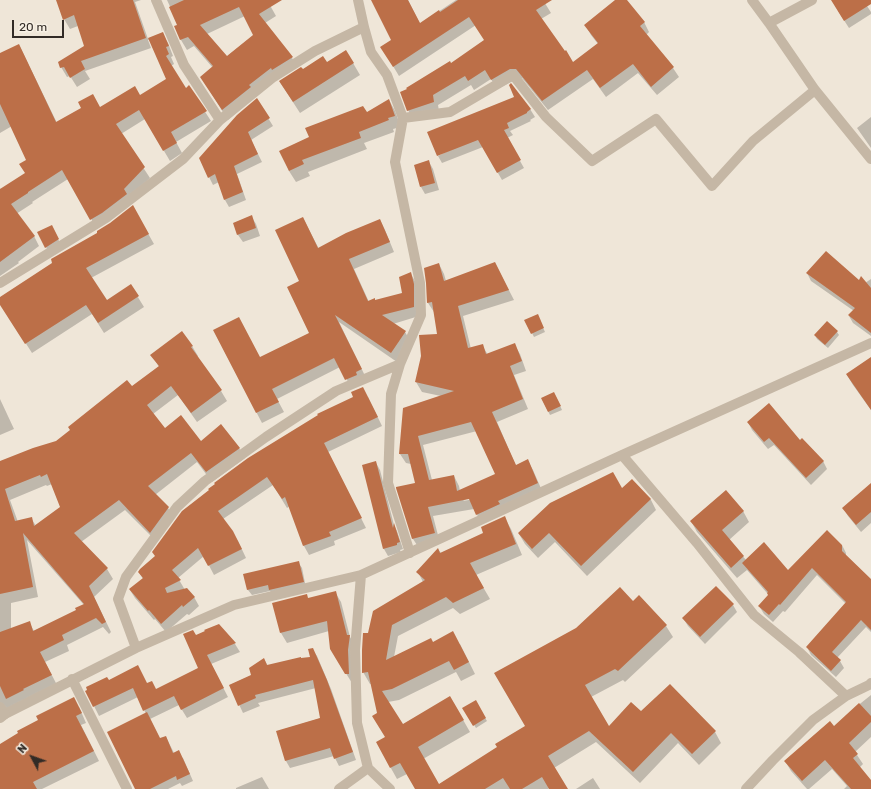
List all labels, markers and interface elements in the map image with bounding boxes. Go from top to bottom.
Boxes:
scale bar [14,12,66,38]
text: 20 m [19,20,47,34]
north arrow [12,737,52,777]
text: N [15,742,30,756]

